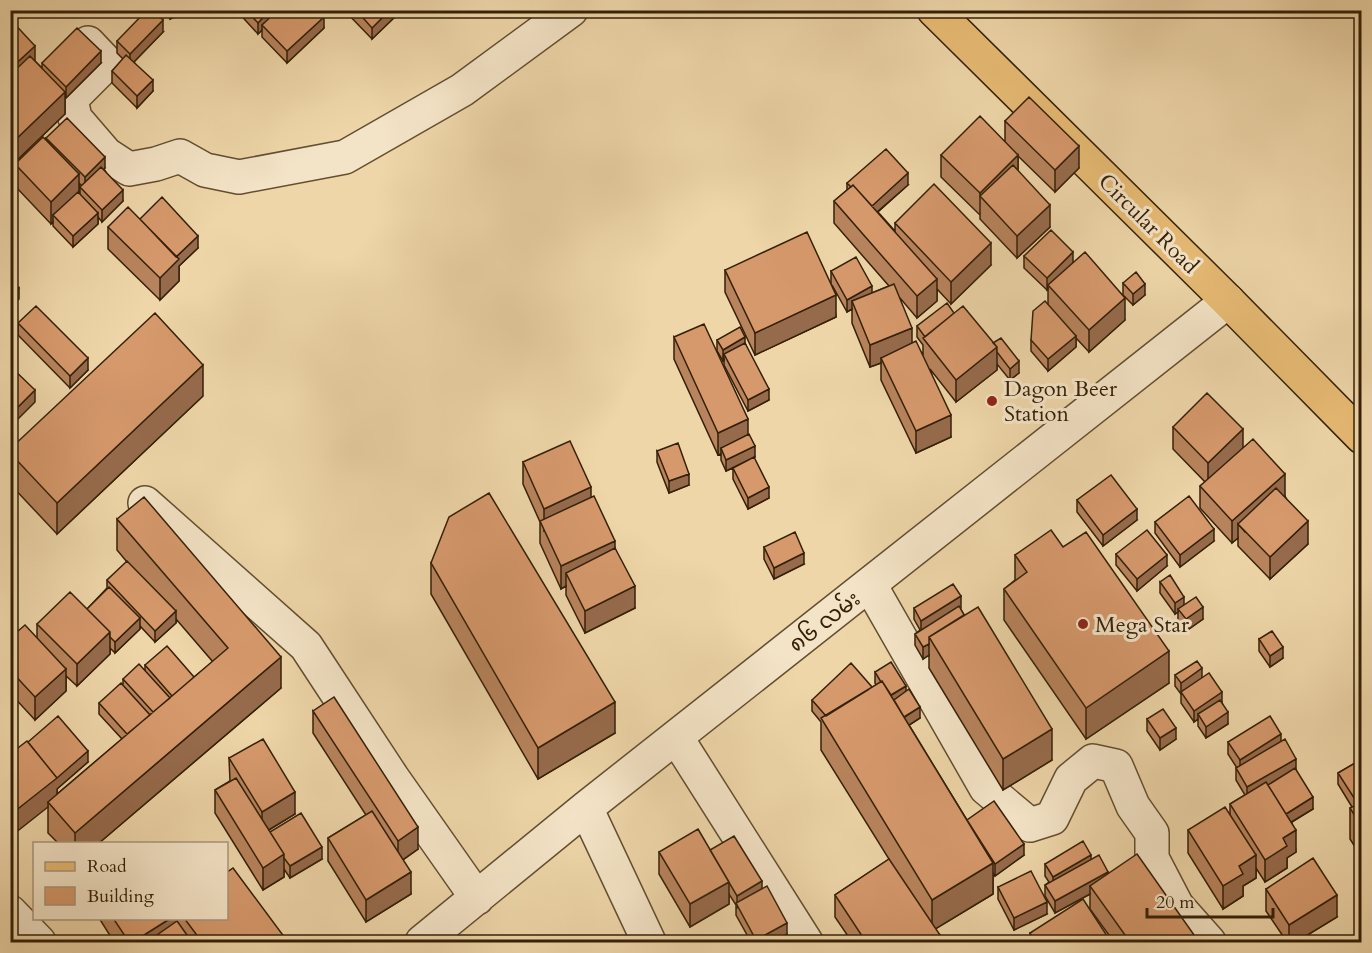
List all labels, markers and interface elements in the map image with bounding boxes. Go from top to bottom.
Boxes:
street label: Circular Road [1092,167,1205,281]
place label: Dagon Beer Station [1004,374,1118,429]
marker: Dagon Beer Station [985,394,999,408]
street label: ၈၆ လမ်း [782,584,867,659]
place label: Mega Star [1095,610,1190,640]
marker: Mega Star [1076,617,1090,631]
legend [33,842,228,920]
text: Road [87,854,127,879]
scale bar [1147,881,1273,919]
text: Building [87,884,155,909]
text: 20 m [1156,890,1195,915]

